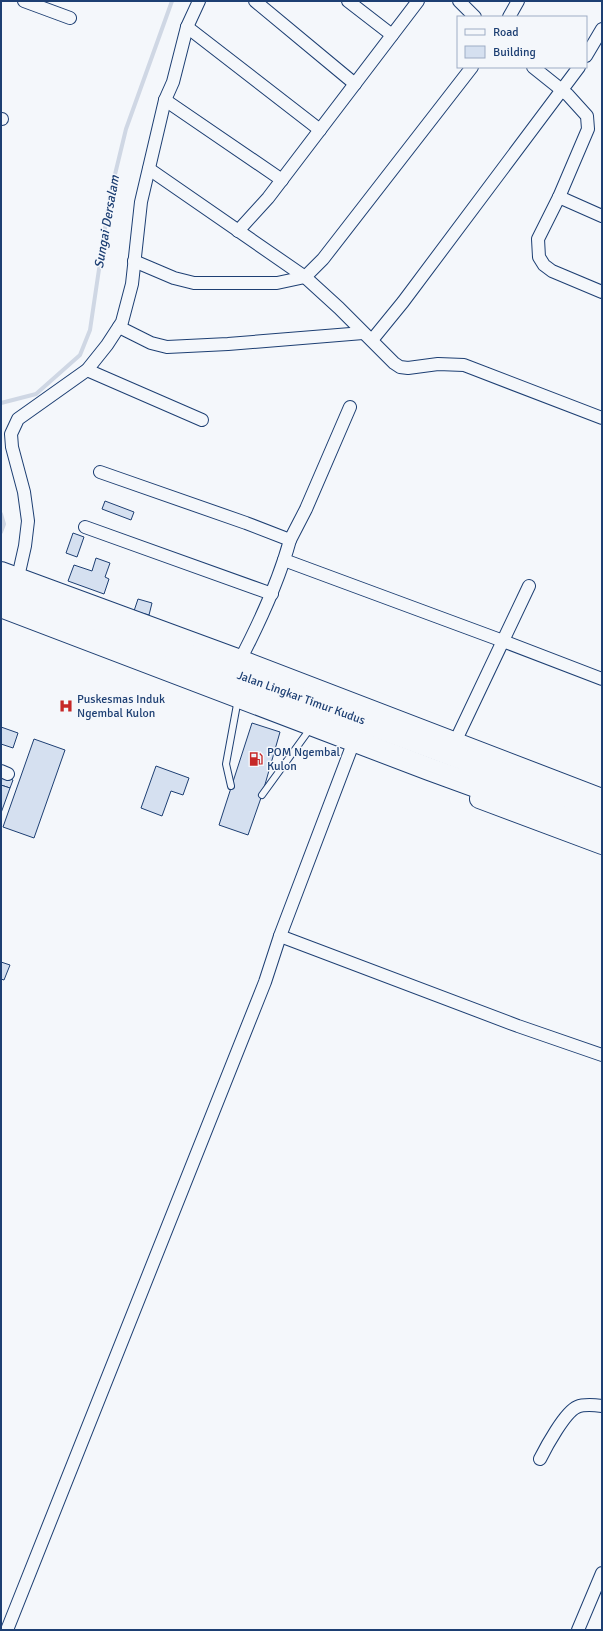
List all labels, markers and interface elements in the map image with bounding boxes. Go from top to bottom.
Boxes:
legend [457,16,587,68]
text: Road [493,25,519,40]
text: Building [493,45,536,60]
water label: Sungai Dersalam [91,174,123,270]
street label: Jalan Lingkar Timur Kudus [235,668,367,728]
place label: Puskesmas Induk Ngembal Kulon [77,692,165,721]
hospital icon: Puskesmas Induk Ngembal Kulon [58,698,74,714]
place label: POM Ngembal Kulon [267,745,341,774]
fuel station icon: POM Ngembal Kulon [248,751,264,767]

